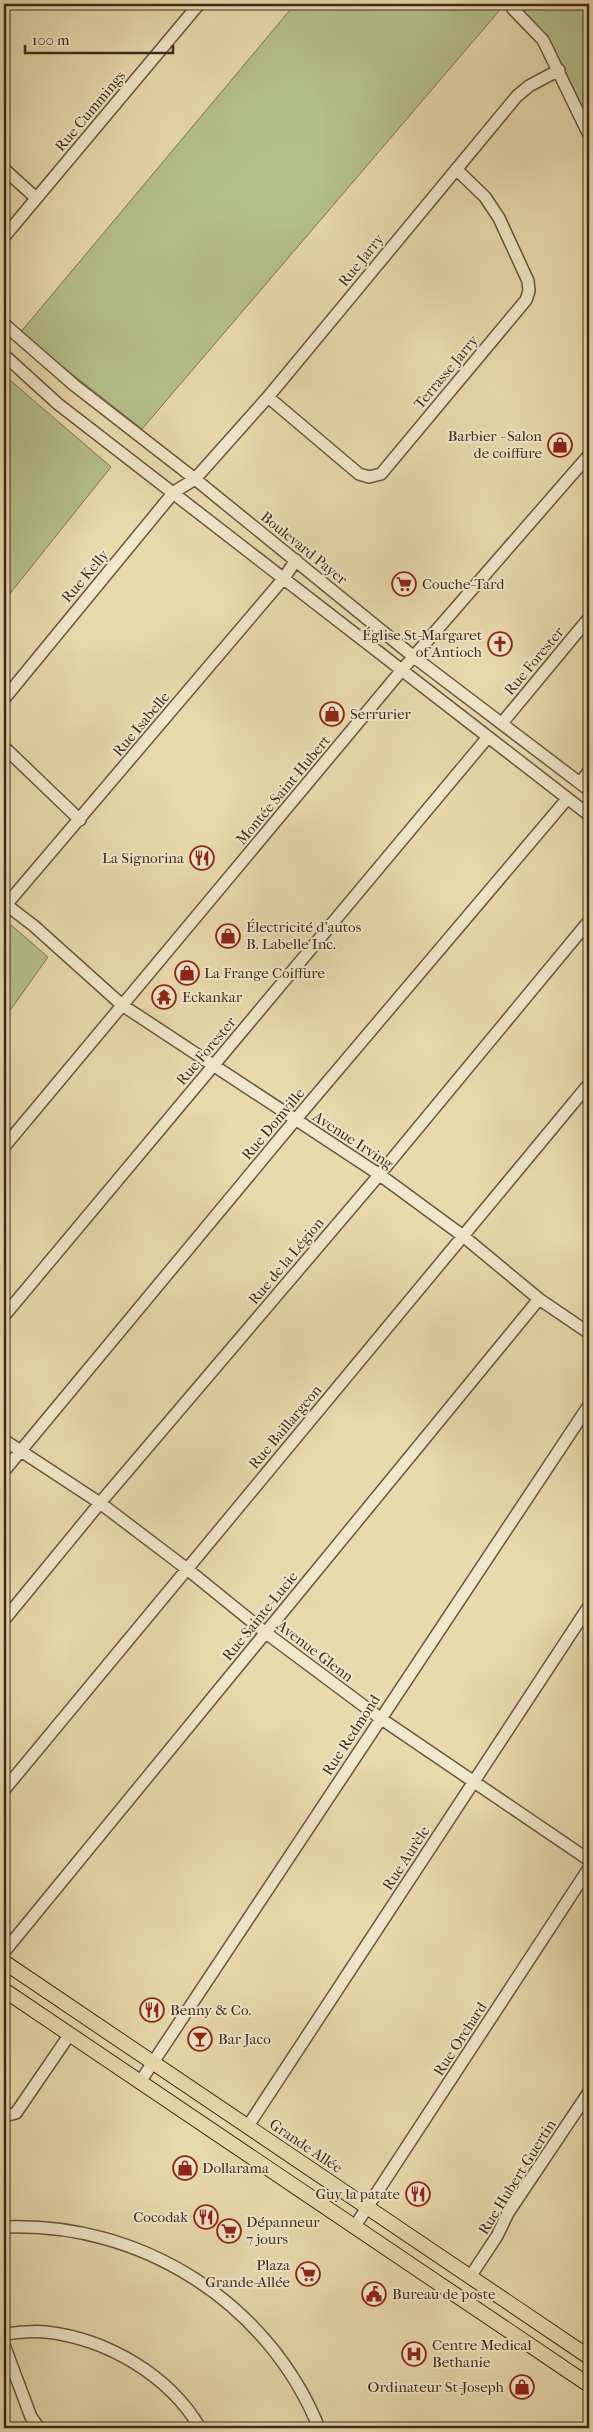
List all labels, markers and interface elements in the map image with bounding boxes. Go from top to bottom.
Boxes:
scale bar [25,22,172,54]
text: 100 m [32,31,70,49]
street label: Rue Cummings [51,67,129,155]
street label: Rue Jarry [334,229,388,290]
street label: Terrasse Jarry [410,331,483,413]
place label: Barbier - Salon de coiffure [448,427,543,462]
shop icon: Barbier - Salon de coiffure [547,432,573,458]
street label: Boulevard Payer [257,508,351,589]
street label: Rue Kelly [58,545,113,606]
supermarket icon: Couche-Tard [391,571,417,597]
place label: Couche-Tard [422,575,505,593]
street label: Rue Forester [500,623,568,699]
place label: Église St-Margaret of Antioch [362,626,483,661]
church icon: Église St-Margaret of Antioch [487,631,513,657]
street label: Rue Isabelle [109,688,174,760]
shop icon: Serrurier [319,701,345,727]
place label: Serrurier [350,705,412,723]
street label: Montée Saint-Hubert [232,731,334,848]
restaurant icon: La Signorina [189,845,215,871]
place label: La Signorina [102,849,185,867]
place label: Électricité d'autos B. Labelle Inc. [246,918,362,953]
shop icon: Électricité d'autos B. Labelle Inc. [215,923,241,949]
shop icon: La Frange Coiffure [174,960,200,986]
place label: La Frange Coiffure [204,964,326,982]
temple icon: Eckankar [151,984,177,1010]
place label: Eckankar [182,988,243,1006]
street label: Rue Forester [172,1013,240,1089]
street label: Rue Domville [238,1084,309,1164]
street label: Avenue Irving [308,1107,398,1173]
street label: Rue de la Légion [244,1214,328,1308]
street label: Rue Baillargeon [245,1381,326,1473]
street label: Rue Sainte-Lucie [218,1567,302,1664]
street label: Avenue Glenn [272,1616,357,1686]
street label: Rue Redmond [318,1691,384,1779]
street label: Rue Aurèle [379,1822,434,1893]
restaurant icon: Benny & Co. [139,1997,165,2023]
street label: Rue Orchard [430,1998,491,2079]
place label: Benny & Co. [170,2001,252,2019]
bar icon: Bar Jaco [187,2026,213,2052]
place label: Bar Jaco [218,2030,271,2048]
street label: Grande Allée [266,2115,346,2177]
street label: Rue Hubert-Guertin [474,2116,560,2238]
shop icon: Dollarama [172,2155,198,2181]
place label: Dollarama [202,2159,270,2177]
restaurant icon: Guy la patate [405,2181,431,2207]
place label: Guy la patate [315,2185,401,2203]
restaurant icon: Cocodak [193,2204,219,2230]
place label: Cocodak [133,2208,188,2226]
place label: Dépanneur 7 jours [246,2213,320,2248]
supermarket icon: Dépanneur 7 jours [216,2218,242,2244]
place label: Plaza Grande-Allée [205,2256,291,2291]
supermarket icon: Plaza Grande-Allée [295,2261,321,2287]
public building icon: Bureau de poste [361,2281,387,2307]
place label: Bureau de poste [392,2285,496,2303]
place label: Centre Medical Bethanie [432,2336,532,2371]
hospital icon: Centre Medical Bethanie [401,2341,427,2367]
shop icon: Ordinateur St-Joseph [509,2374,535,2400]
place label: Ordinateur St-Joseph [368,2378,505,2396]

